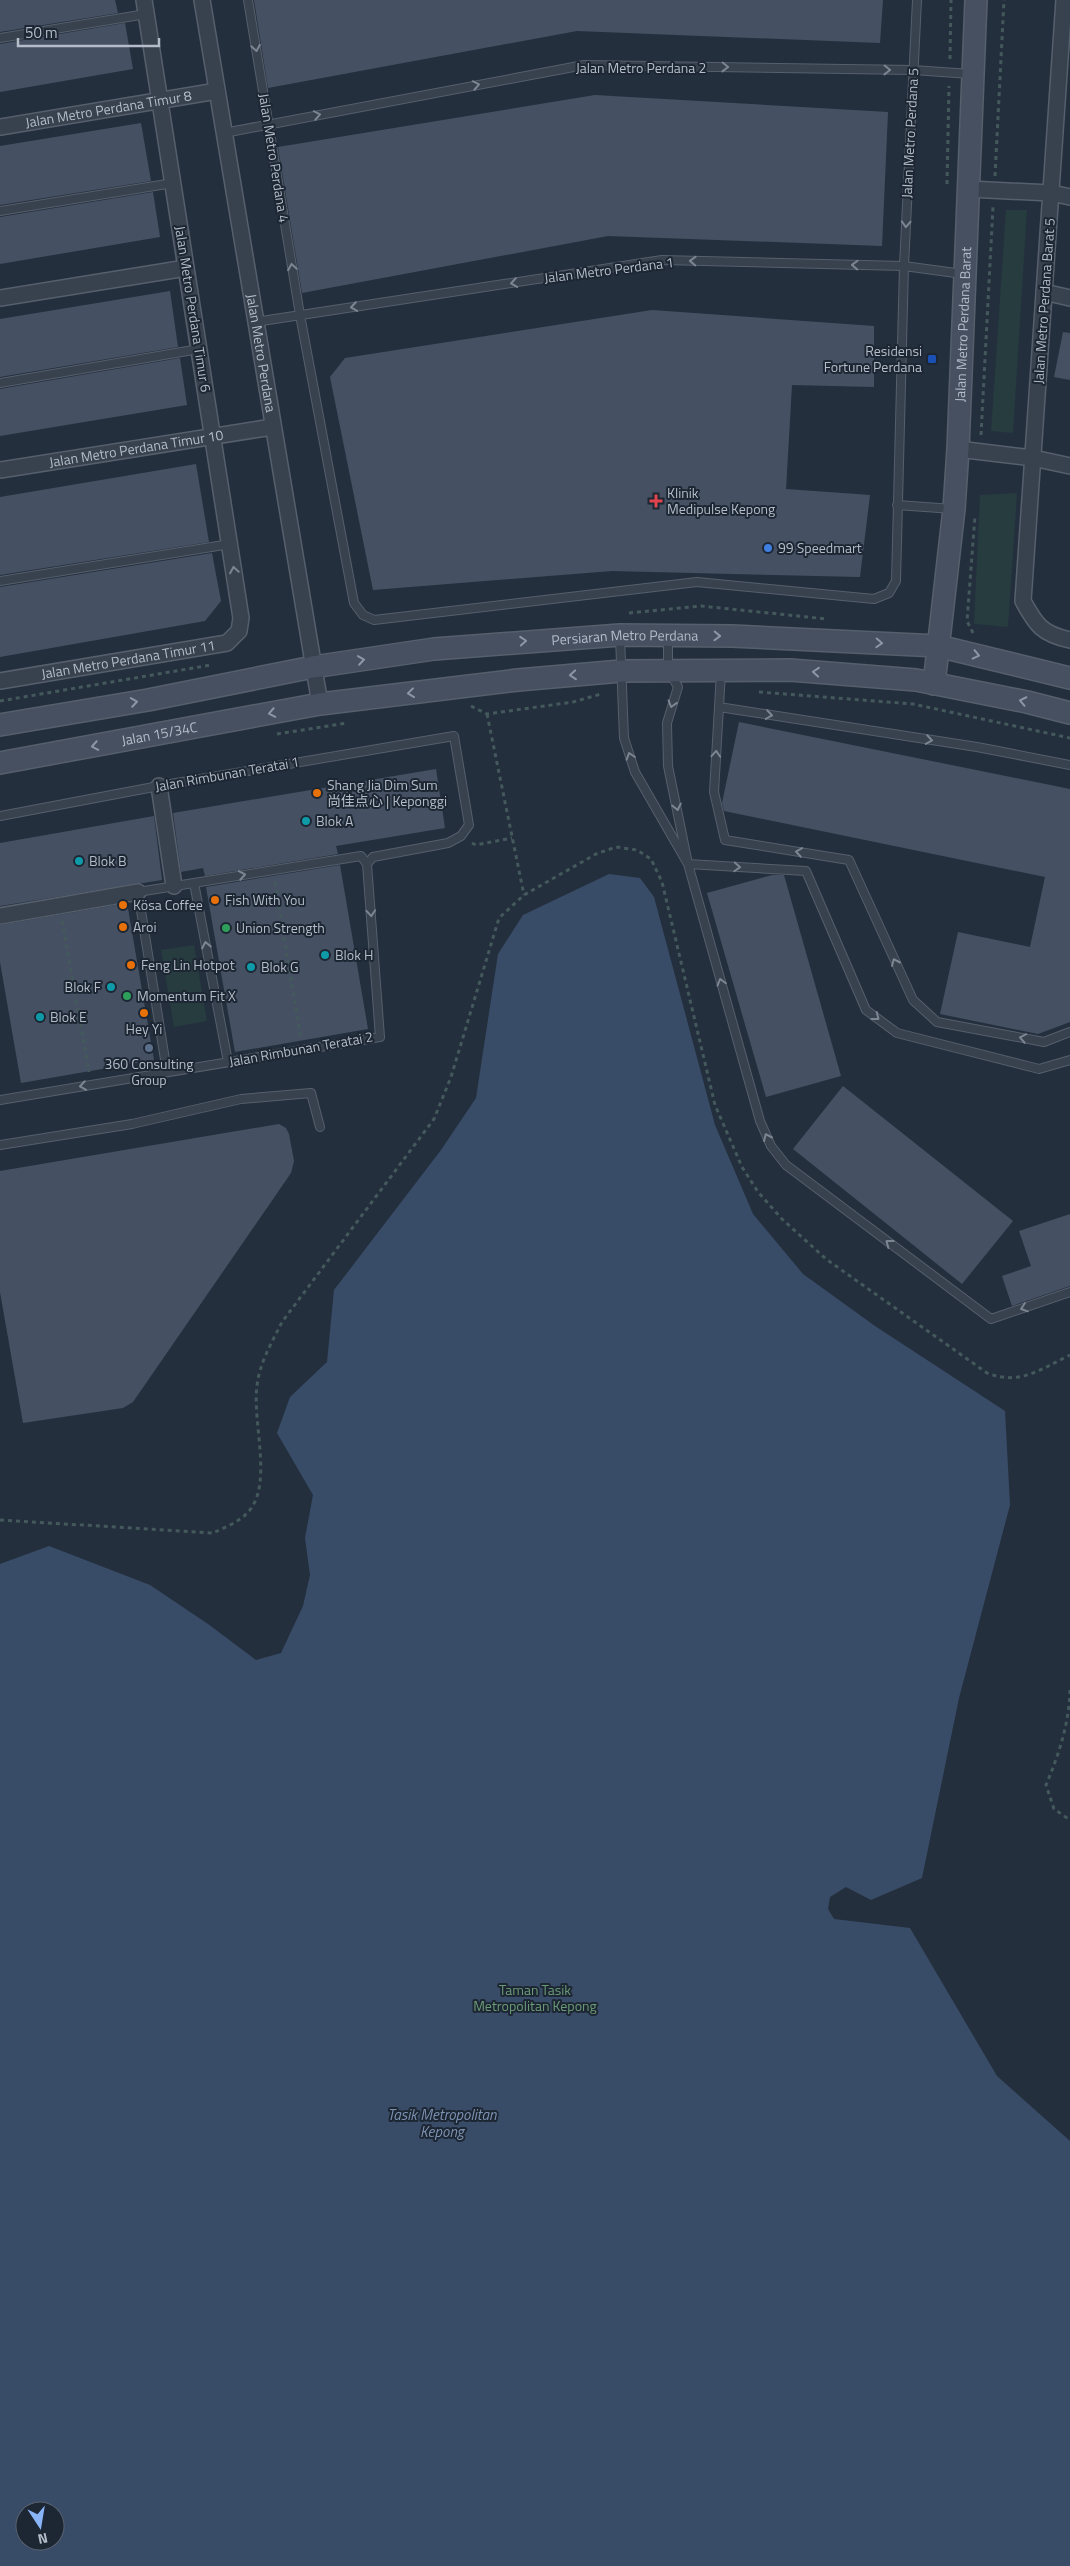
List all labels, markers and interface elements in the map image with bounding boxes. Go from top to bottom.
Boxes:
scale bar [18,15,159,47]
text: 50 m [25,21,58,44]
one-way arrow [250,44,261,52]
street label: Jalan Metro Perdana 2 [576,57,706,78]
one-way arrow [721,62,729,72]
one-way arrow [883,64,891,75]
street label: Jalan Metro Perdana 5 [896,67,923,199]
one-way arrow [472,81,481,91]
street label: Jalan Metro Perdana Timur 8 [24,84,193,133]
street label: Jalan Metro Perdana 4 [254,92,295,224]
one-way arrow [312,111,321,121]
street label: Jalan Metro Perdana Barat 5 [1027,217,1060,385]
one-way arrow [900,220,911,228]
street label: Jalan Metro Perdana Timur 6 [170,224,217,394]
street label: Jalan Metro Perdana Barat [949,246,976,402]
street label: Jalan Metro Perdana 1 [543,251,675,288]
one-way arrow [688,256,696,266]
one-way arrow [851,260,858,270]
one-way arrow [288,263,298,272]
one-way arrow [510,277,519,287]
street label: Jalan Metro Perdana [241,292,282,414]
one-way arrow [349,302,358,312]
place label: Residensi Fortune Perdana [824,340,922,377]
marker: Residensi Fortune Perdana [926,353,938,365]
street label: Jalan Metro Perdana Timur 10 [48,424,225,472]
place label: Klinik Medipulse Kepong [667,482,775,519]
marker: Klinik Medipulse Kepong [649,494,663,508]
place label: 99 Speedmart [778,537,862,558]
marker: 99 Speedmart [762,542,774,554]
one-way arrow [229,565,239,574]
street label: Persiaran Metro Perdana [551,624,698,650]
one-way arrow [714,631,721,641]
street label: Jalan Metro Perdana Timur 11 [40,634,217,684]
one-way arrow [519,636,527,647]
one-way arrow [876,638,884,649]
one-way arrow [971,649,980,660]
one-way arrow [357,655,366,665]
one-way arrow [812,667,820,678]
one-way arrow [568,669,576,680]
one-way arrow [407,687,415,698]
one-way arrow [1018,696,1027,707]
one-way arrow [130,698,139,708]
one-way arrow [668,700,678,708]
one-way arrow [268,708,276,718]
one-way arrow [765,709,773,720]
street label: Jalan 15/34C [120,716,199,750]
one-way arrow [925,734,934,744]
one-way arrow [91,740,99,750]
street label: Jalan Rimbunan Teratai 1 [153,750,301,797]
one-way arrow [710,750,721,758]
one-way arrow [626,753,636,761]
place label: Shang Jia Dim Sum 尚佳点心 | Keponggi [327,774,447,811]
marker: Shang Jia Dim Sum 尚佳点心 | Keponggi [311,787,323,799]
one-way arrow [671,803,682,812]
place label: Blok A [316,810,354,831]
marker: Blok A [300,815,312,827]
one-way arrow [795,848,803,858]
place label: Blok B [89,850,127,871]
marker: Blok B [73,855,85,867]
one-way arrow [733,861,741,872]
one-way arrow [238,870,247,880]
place label: Fish With You [225,889,305,910]
place label: Kösa Coffee [133,894,203,915]
marker: Fish With You [209,894,221,906]
marker: Kösa Coffee [117,899,129,911]
one-way arrow [365,909,376,917]
place label: Aroi [133,916,157,937]
place label: Union Strength [236,917,325,938]
marker: Aroi [117,921,129,933]
marker: Union Strength [220,922,232,934]
one-way arrow [201,941,212,949]
place label: Blok H [335,944,374,965]
marker: Blok H [319,949,331,961]
place label: Feng Lin Hotpot [141,954,235,975]
place label: Blok G [261,956,299,977]
one-way arrow [891,958,902,967]
marker: Feng Lin Hotpot [125,959,137,971]
marker: Blok G [245,961,257,973]
place label: Blok F [65,976,101,997]
one-way arrow [716,978,726,986]
marker: Blok F [105,981,117,993]
place label: Momentum Fit X [137,985,236,1006]
marker: Momentum Fit X [121,990,133,1002]
place label: Blok E [50,1006,87,1027]
marker: Hey Yi [138,1007,150,1019]
marker: Blok E [34,1011,46,1023]
one-way arrow [870,1012,879,1020]
place label: Hey Yi [126,1018,162,1039]
street label: Jalan Rimbunan Teratai 2 [227,1025,375,1072]
one-way arrow [1019,1034,1028,1044]
marker: 360 Consulting Group [143,1042,155,1054]
place label: 360 Consulting Group [105,1053,193,1090]
one-way arrow [79,1080,87,1091]
one-way arrow [763,1133,774,1142]
one-way arrow [886,1240,895,1248]
one-way arrow [1020,1302,1029,1312]
park label: Taman Tasik Metropolitan Kepong [473,1979,597,2016]
water label: Tasik Metropolitan Kepong [387,2103,497,2143]
north arrow [15,2501,65,2551]
text: N [36,2528,50,2550]

